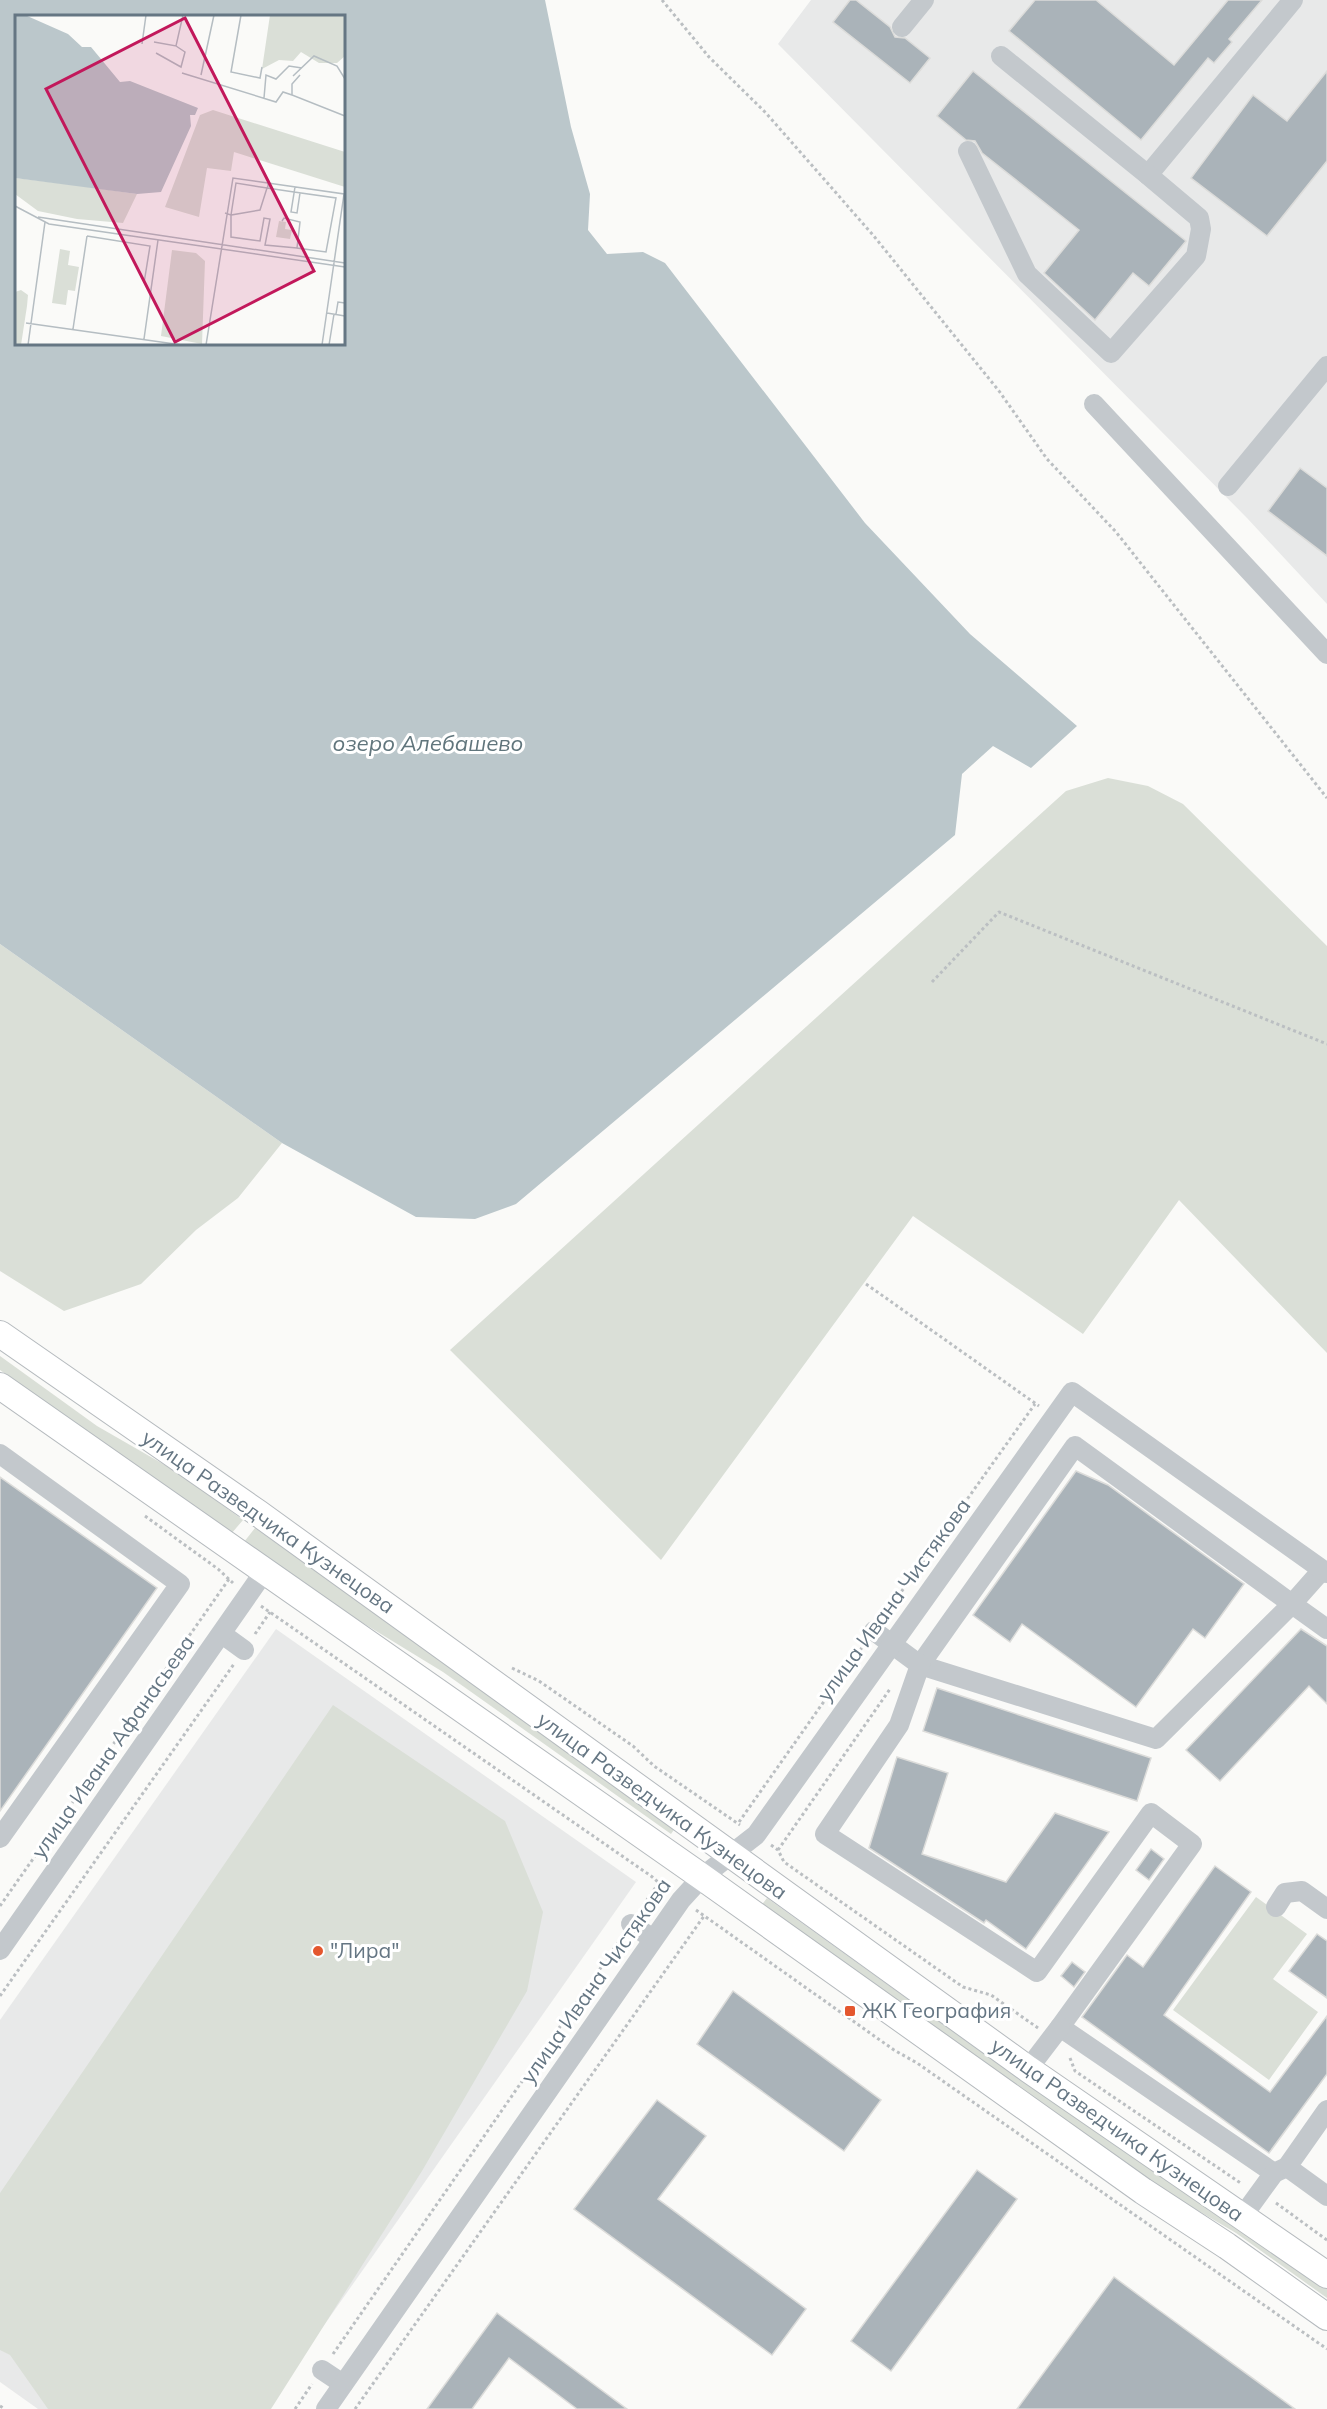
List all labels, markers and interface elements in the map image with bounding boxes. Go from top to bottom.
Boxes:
inset map [15,15,345,345]
water label: озеро Алебашево [333,729,523,757]
street label: улица Разведчика Кузнецова [137,1424,400,1619]
street label: улица Ивана Чистякова [811,1493,976,1706]
street label: улица Ивана Афанасьева [25,1630,199,1863]
street label: улица Разведчика Кузнецова [533,1706,793,1905]
street label: улица Ивана Чистякова [514,1873,676,2088]
place label: "Лира" [330,1937,399,1963]
marker: "Лира" [311,1944,325,1958]
place label: ЖК География [862,1997,1011,2023]
marker: ЖК География [843,2004,857,2018]
street label: улица Разведчика Кузнецова [986,2032,1249,2227]

